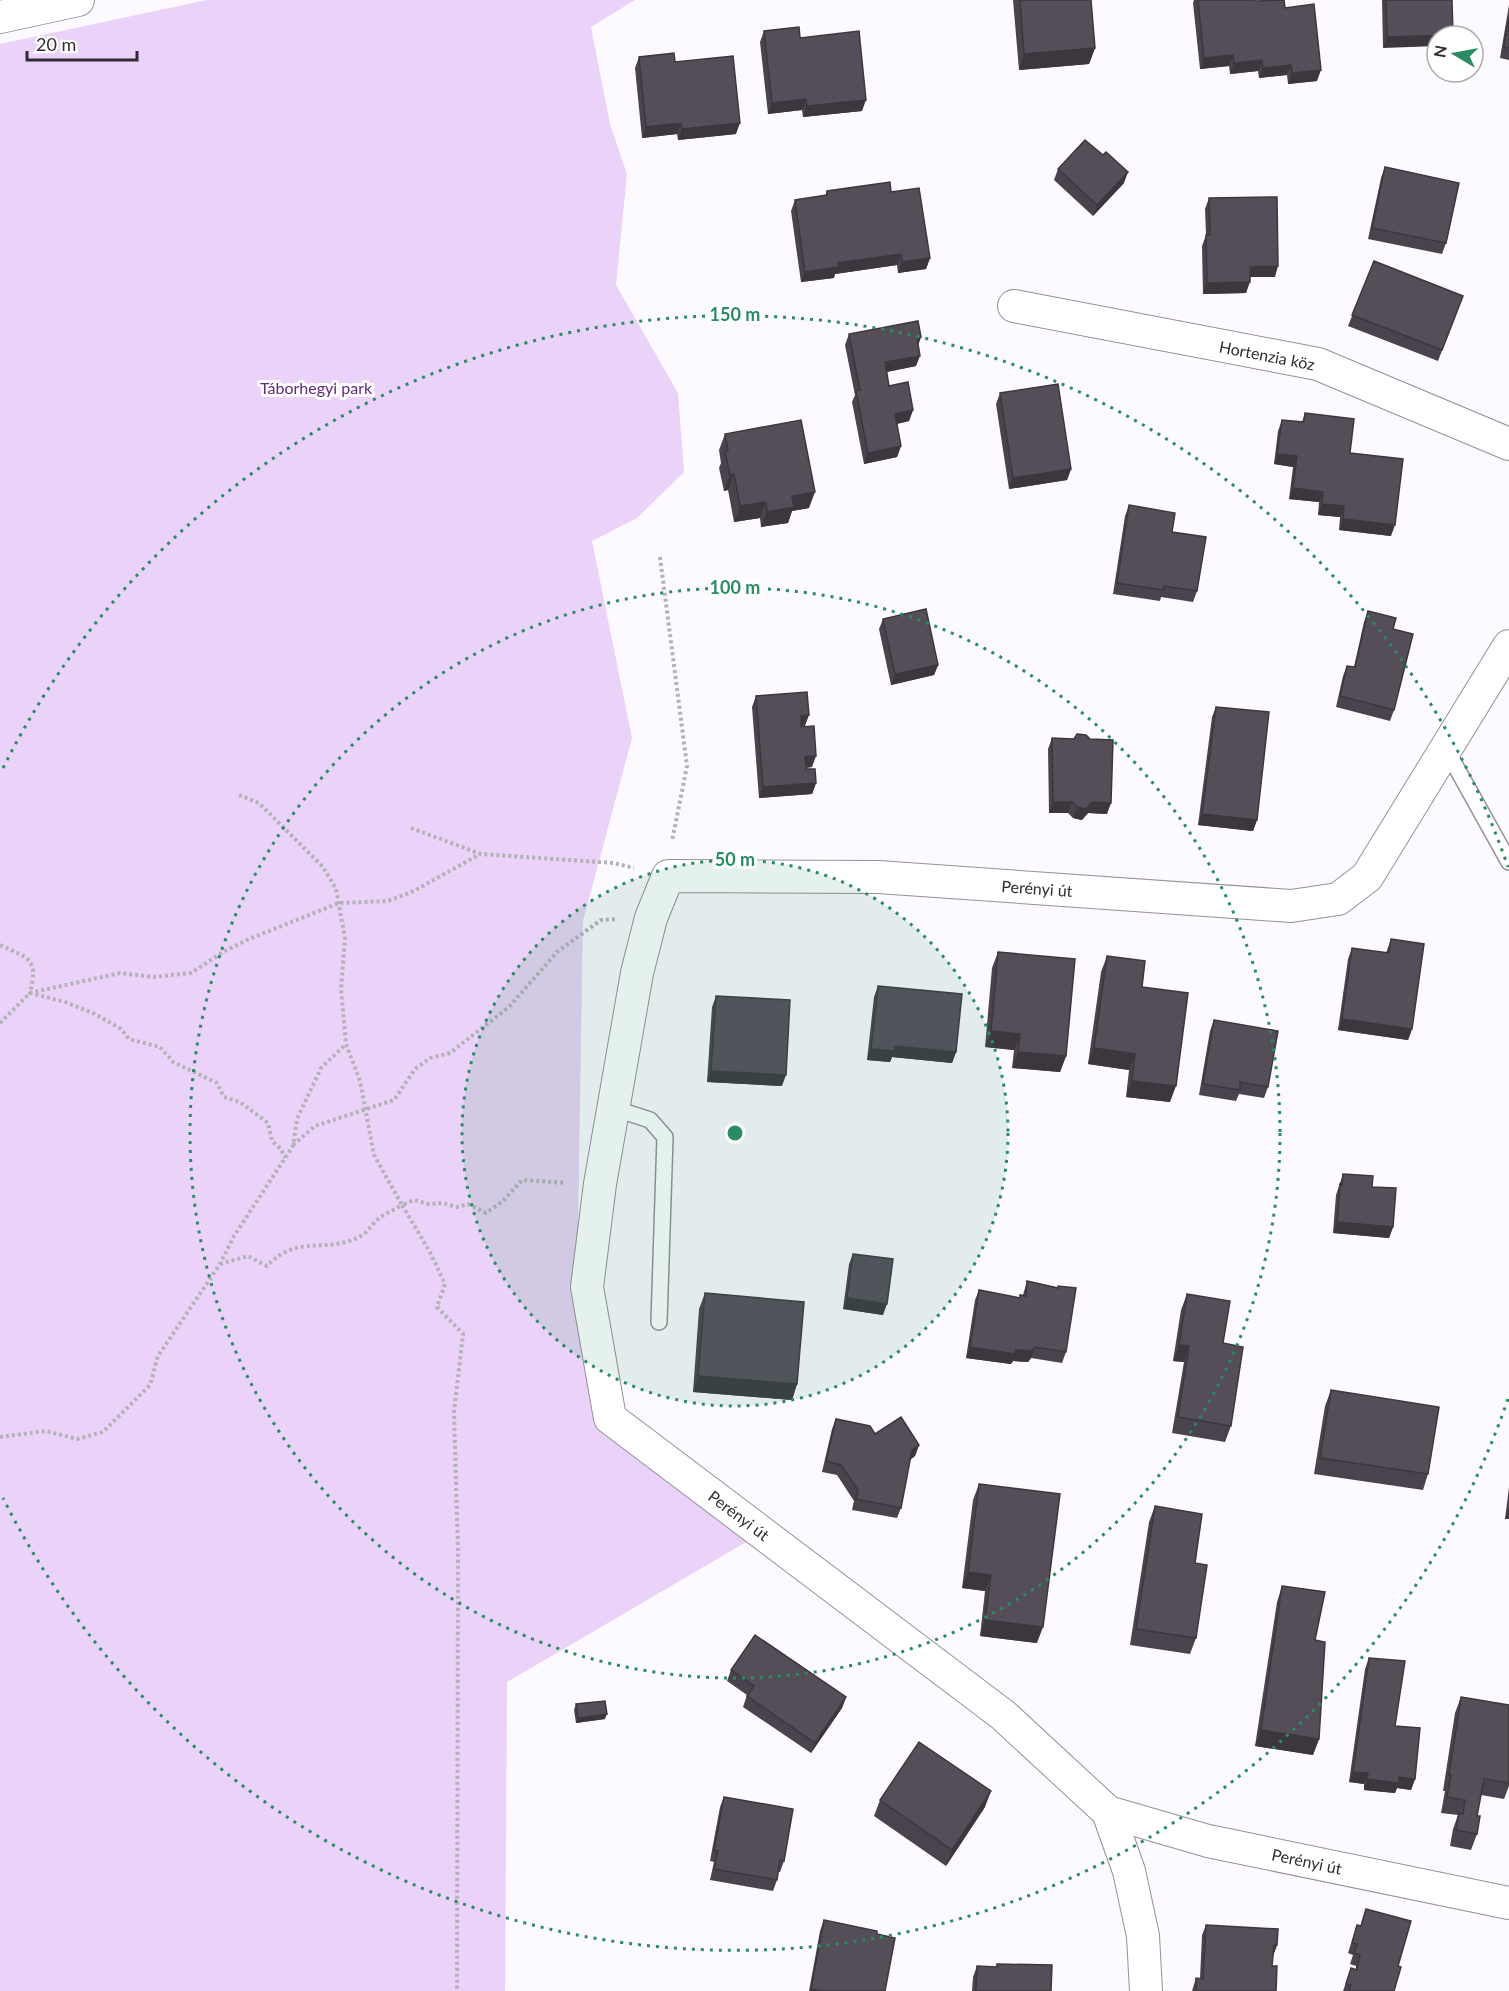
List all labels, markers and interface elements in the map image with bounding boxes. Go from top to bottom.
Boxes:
scale bar [27,24,136,62]
north arrow [1425,24,1485,84]
text: 20 m [36,33,76,55]
text: N [1429,44,1450,59]
text: 150 m [710,303,760,325]
street label: Hortenzia köz [1218,336,1316,374]
park label: Táborhegyi park [260,378,373,397]
text: 100 m [710,576,760,598]
text: 50 m [715,848,755,870]
street label: Perényi út [1001,876,1073,900]
centre of rings [725,1123,745,1143]
street label: Perényi út [705,1486,773,1544]
street label: Perényi út [1270,1844,1344,1878]

